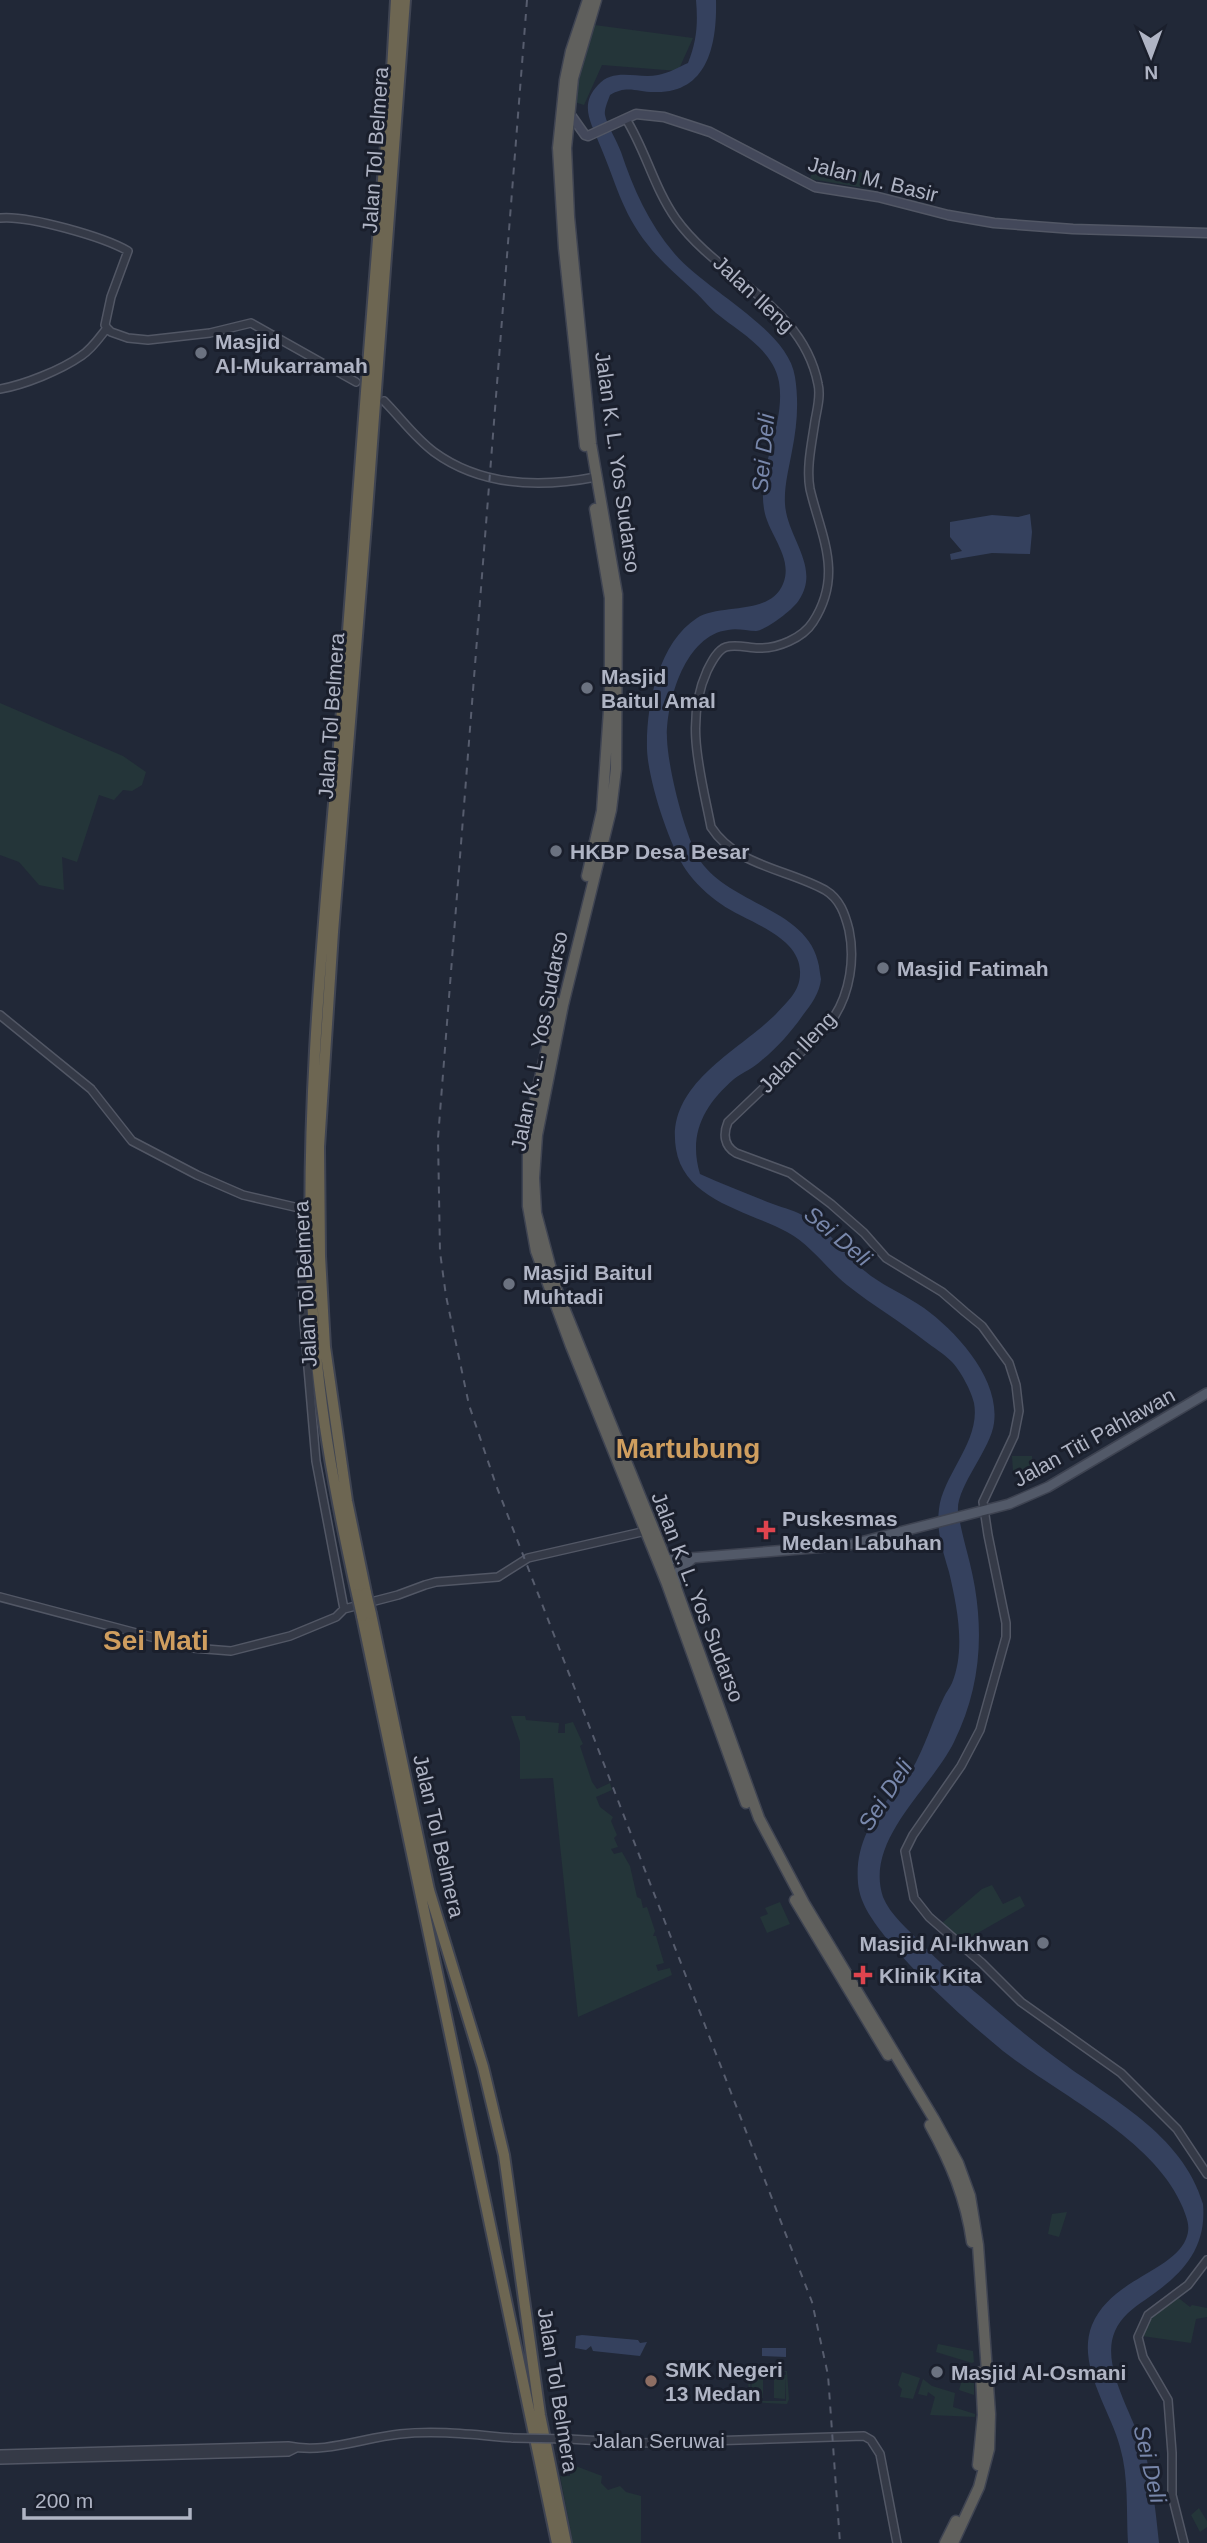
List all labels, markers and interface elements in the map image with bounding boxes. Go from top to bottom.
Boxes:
north arrow [1116,21,1186,91]
text: N [1144,62,1158,83]
street label: Jalan Tol Belmera [358,66,392,234]
street label: Jalan M. Basir [806,152,940,206]
street label: Jalan Ileng [709,251,799,337]
place label: Masjid Al-Mukarramah [215,330,368,377]
marker: Masjid Al-Mukarramah [193,345,209,361]
street label: Jalan K. L. Yos Sudarso [591,350,645,574]
water label: Sei Deli [747,412,779,494]
street label: Jalan Tol Belmera [314,632,348,800]
place label: Masjid Baitul Amal [601,665,716,712]
marker: Masjid Baitul Amal [579,680,595,696]
place label: HKBP Desa Besar [570,840,749,863]
marker: HKBP Desa Besar [548,843,564,859]
street label: Jalan K. L. Yos Sudarso [506,929,572,1153]
place label: Masjid Fatimah [897,957,1049,980]
marker: Masjid Fatimah [875,960,891,976]
street label: Jalan Ileng [754,1007,840,1097]
street label: Jalan Tol Belmera [289,1200,321,1368]
water label: Sei Deli [799,1201,877,1272]
place label: Masjid Baitul Muhtadi [523,1261,653,1308]
marker: Masjid Baitul Muhtadi [501,1276,517,1292]
street label: Jalan Titi Pahlawan [1009,1383,1179,1491]
district label: Martubung [616,1433,760,1464]
street label: Jalan K. L. Yos Sudarso [647,1489,749,1705]
place label: Puskesmas Medan Labuhan [782,1507,942,1554]
marker: Puskesmas Medan Labuhan [756,1520,776,1540]
district label: Sei Mati [103,1625,209,1656]
street label: Jalan Tol Belmera [409,1752,469,1920]
water label: Sei Deli [853,1754,918,1835]
place label: Masjid Al-Ikhwan [859,1932,1029,1955]
marker: Masjid Al-Ikhwan [1035,1935,1051,1951]
place label: Klinik Kita [879,1964,982,1987]
marker: Klinik Kita [853,1965,873,1985]
street label: Jalan Tol Belmera [534,2306,582,2474]
place label: SMK Negeri 13 Medan [665,2358,783,2405]
place label: Masjid Al-Osmani [951,2361,1126,2384]
marker: Masjid Al-Osmani [929,2364,945,2380]
marker: SMK Negeri 13 Medan [643,2373,659,2389]
water label: Sei Deli [1128,2422,1172,2506]
street label: Jalan Seruwai [593,2429,725,2452]
scale bar [24,2476,191,2520]
text: 200 m [35,2489,93,2512]

